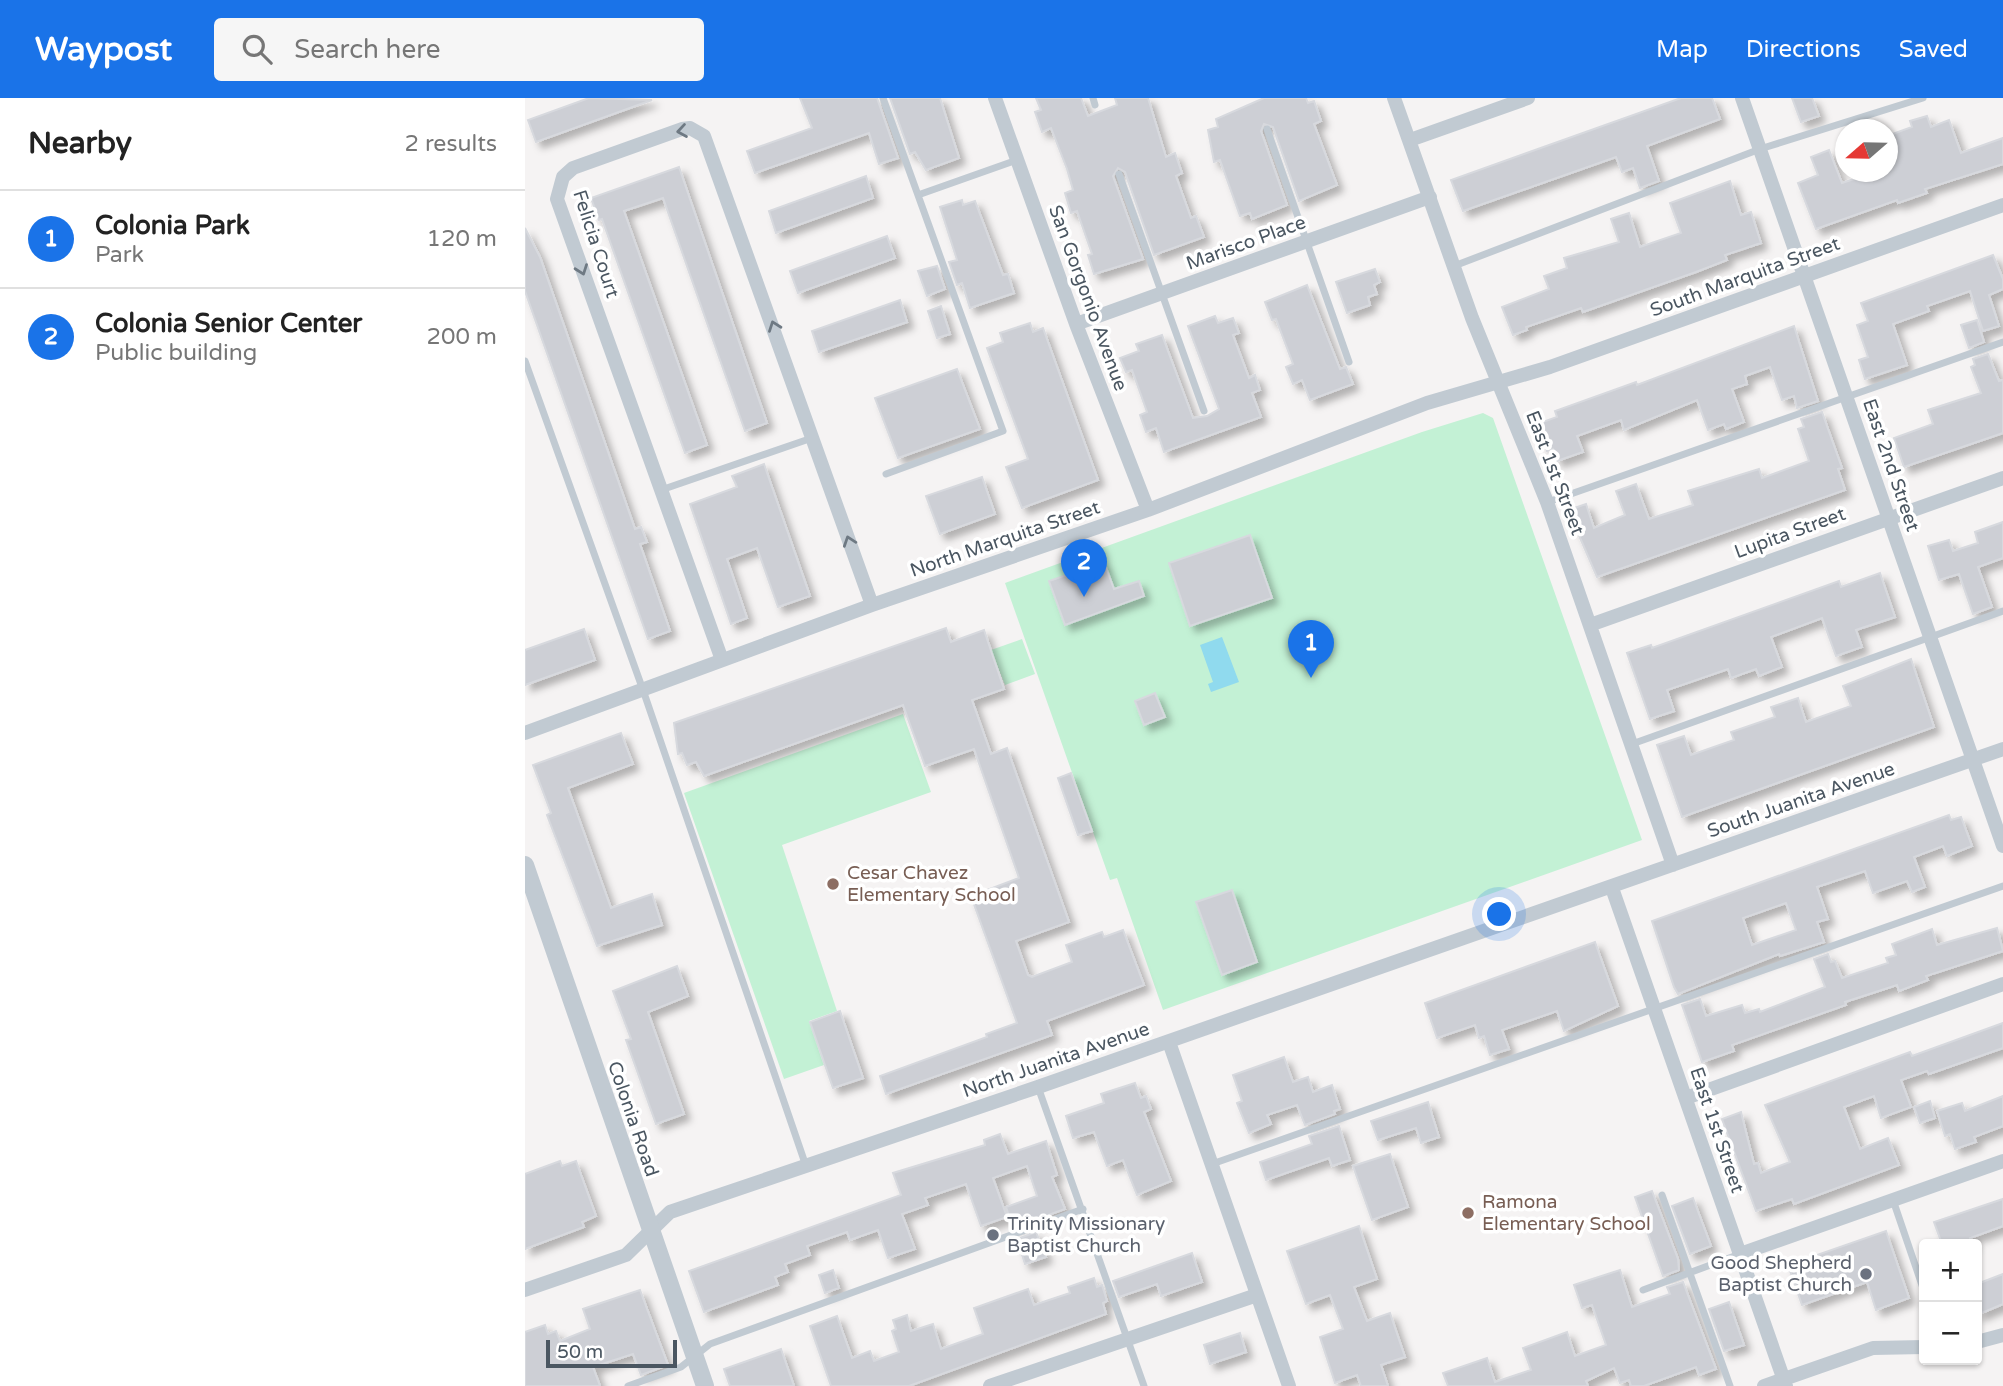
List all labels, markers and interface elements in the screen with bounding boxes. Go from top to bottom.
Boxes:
search box [214,18,704,81]
text: Waypost [35,30,172,69]
icon: search [238,30,276,68]
text: Search here [294,34,440,65]
text: Map [1656,35,1708,64]
text: Directions [1746,35,1861,64]
text: Saved [1899,35,1968,64]
north arrow [1835,119,1898,182]
one-way arrow [676,124,688,139]
text: Nearby [28,125,132,162]
text: 2 results [404,130,497,158]
street label: Felicia Court [568,187,624,301]
street label: San Gorgonio Avenue [1044,202,1132,394]
text: Colonia Park [95,210,250,241]
street label: Marisco Place [1183,211,1309,275]
text: 1 [44,225,58,253]
text: 120 m [427,225,497,253]
street label: South Marquita Street [1647,232,1843,322]
text: Park [95,241,144,269]
one-way arrow [574,263,588,275]
text: Colonia Senior Center [95,308,362,339]
one-way arrow [768,321,782,333]
text: 2 [44,323,58,351]
text: 200 m [427,323,497,351]
text: Public building [95,339,257,367]
street label: East 2nd Street [1858,396,1924,534]
street label: East 1st Street [1521,408,1589,538]
street label: North Marquita Street [907,496,1103,582]
street label: Lupita Street [1732,503,1848,563]
one-way arrow [843,535,857,547]
pin: 2 [1061,539,1107,597]
pin: 1 [1288,620,1334,678]
street label: South Juanita Avenue [1704,758,1898,842]
place label: Cesar Chavez Elementary School [847,862,1016,906]
marker: Cesar Chavez Elementary School [825,876,841,892]
your location [1482,897,1516,931]
street label: North Juanita Avenue [960,1018,1152,1102]
street label: Colonia Road [603,1058,663,1180]
street label: East 1st Street [1685,1064,1749,1196]
place label: Ramona Elementary School [1482,1191,1651,1235]
marker: Ramona Elementary School [1460,1205,1476,1221]
place label: Trinity Missionary Baptist Church [1007,1213,1165,1257]
marker: Trinity Missionary Baptist Church [985,1227,1001,1243]
map controls [1919,1239,1982,1365]
button: + [1919,1239,1982,1302]
place label: Good Shepherd Baptist Church [1710,1252,1852,1296]
marker: Good Shepherd Baptist Church [1858,1266,1874,1282]
button: − [1919,1302,1982,1365]
scale bar [546,1337,677,1369]
text: 50 m [557,1341,603,1363]

